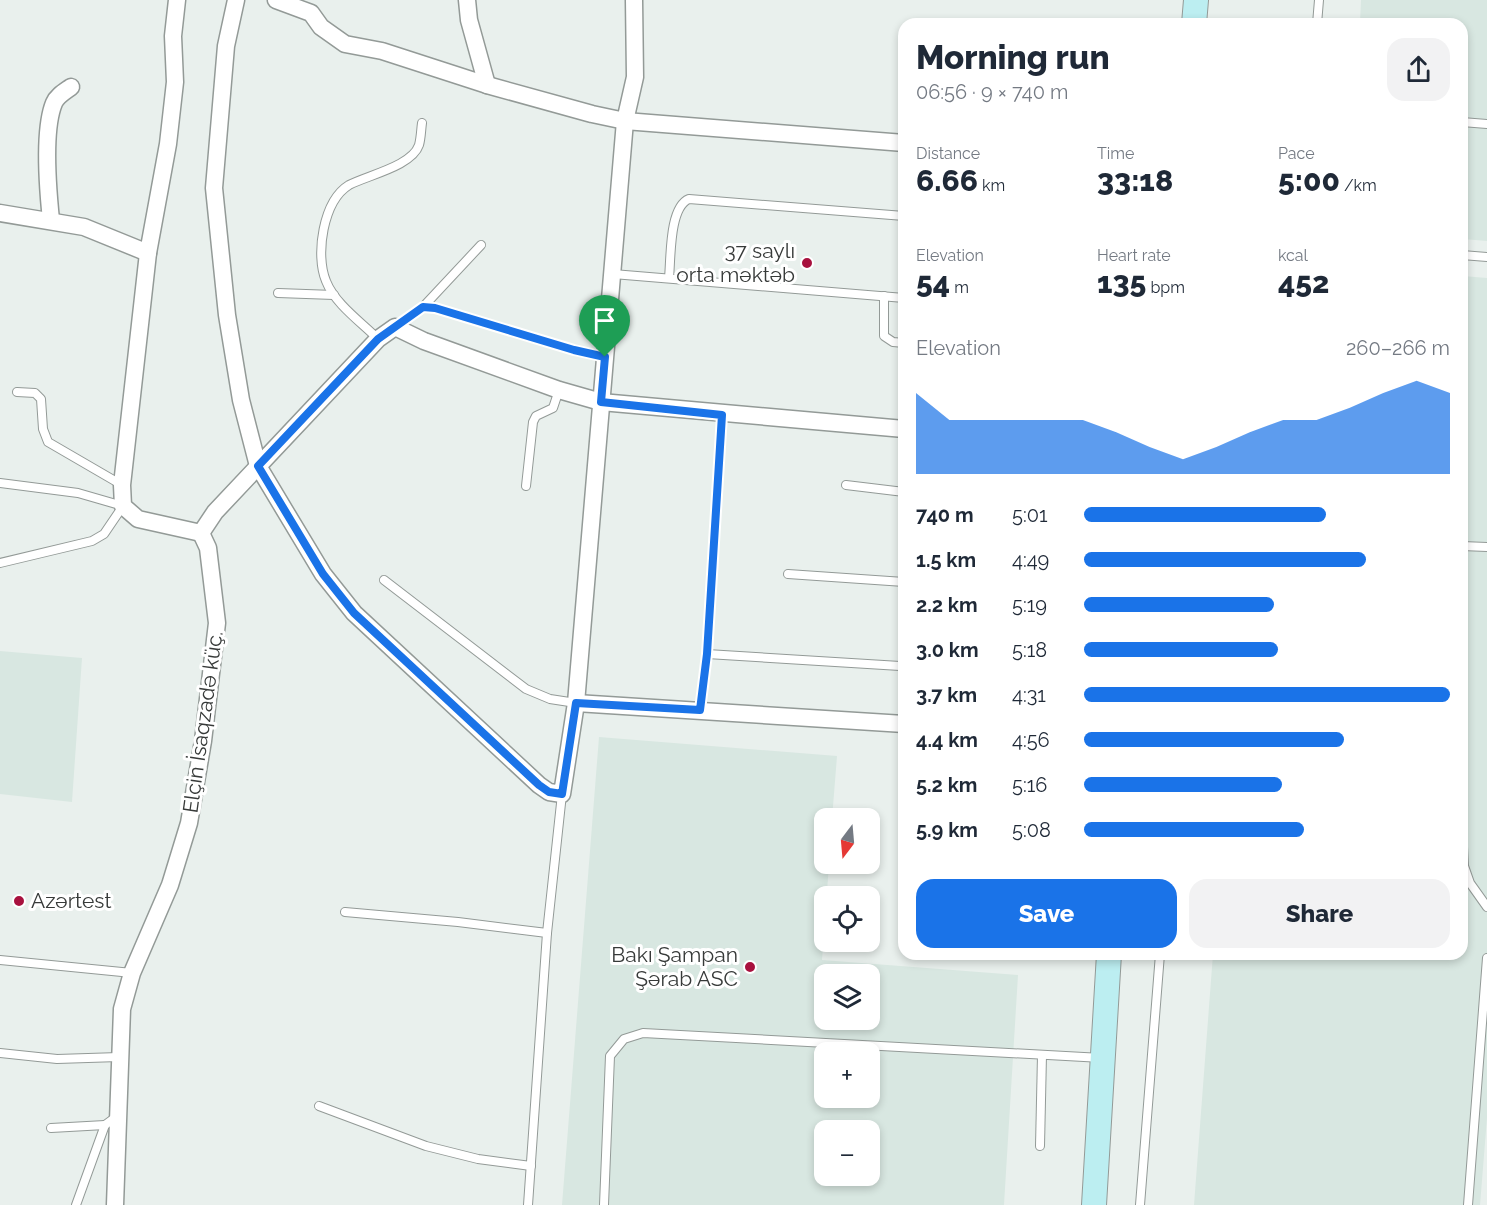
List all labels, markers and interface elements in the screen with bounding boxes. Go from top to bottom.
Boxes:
text: Morning run [916,38,1110,77]
button: share [1387,38,1450,101]
text: 06:56 · 9 × 740 m [916,80,1068,104]
text: Distance [916,144,980,163]
text: Time [1097,144,1134,163]
text: Pace [1278,144,1315,163]
text: 6.66 [916,163,978,198]
text: 33:18 [1097,163,1173,198]
text: 5:00 [1278,163,1340,198]
text: km [978,176,1005,195]
text: /km [1340,176,1377,195]
place label: 37 saylı orta məktəb [676,238,795,287]
text: Elevation [916,246,984,265]
text: Heart rate [1097,246,1171,265]
text: kcal [1278,246,1308,265]
marker: 37 saylı orta məktəb [800,256,814,270]
text: 54 [916,265,950,300]
text: 135 [1097,265,1146,300]
text: 452 [1278,265,1329,300]
text: m [950,278,969,297]
text: bpm [1146,278,1185,297]
pin [579,295,630,357]
icon: arrive [588,304,621,337]
text: Elevation [916,336,1001,360]
text: 260–266 m [1346,336,1450,360]
text: 740 m [916,503,974,527]
text: 5:01 [1012,503,1047,527]
text: 1.5 km [916,548,976,572]
text: 4:49 [1012,548,1049,572]
text: 2.2 km [916,593,978,617]
text: 5:19 [1012,593,1047,617]
street label: Elçin İsaqzadə küç. [177,629,228,815]
text: 3.0 km [916,638,979,662]
text: 5:18 [1012,638,1047,662]
text: 3.7 km [916,683,977,707]
text: 4:31 [1012,683,1046,707]
text: 4.4 km [916,728,978,752]
text: 4:56 [1012,728,1050,752]
text: 5.2 km [916,773,977,797]
text: 5:16 [1012,773,1047,797]
north arrow [814,808,880,874]
map controls [814,808,880,1186]
text: 5.9 km [916,818,978,842]
text: 5:08 [1012,818,1051,842]
button: Save [916,879,1177,948]
button: Share [1189,879,1450,948]
button: locate [814,886,880,952]
place label: Azərtest [31,888,111,913]
marker: Azərtest [12,894,26,908]
place label: Bakı Şampan Şərab ASC [611,942,738,991]
marker: Bakı Şampan Şərab ASC [743,960,757,974]
button: layers [814,964,880,1030]
button: + [814,1042,880,1108]
button: − [814,1120,880,1186]

